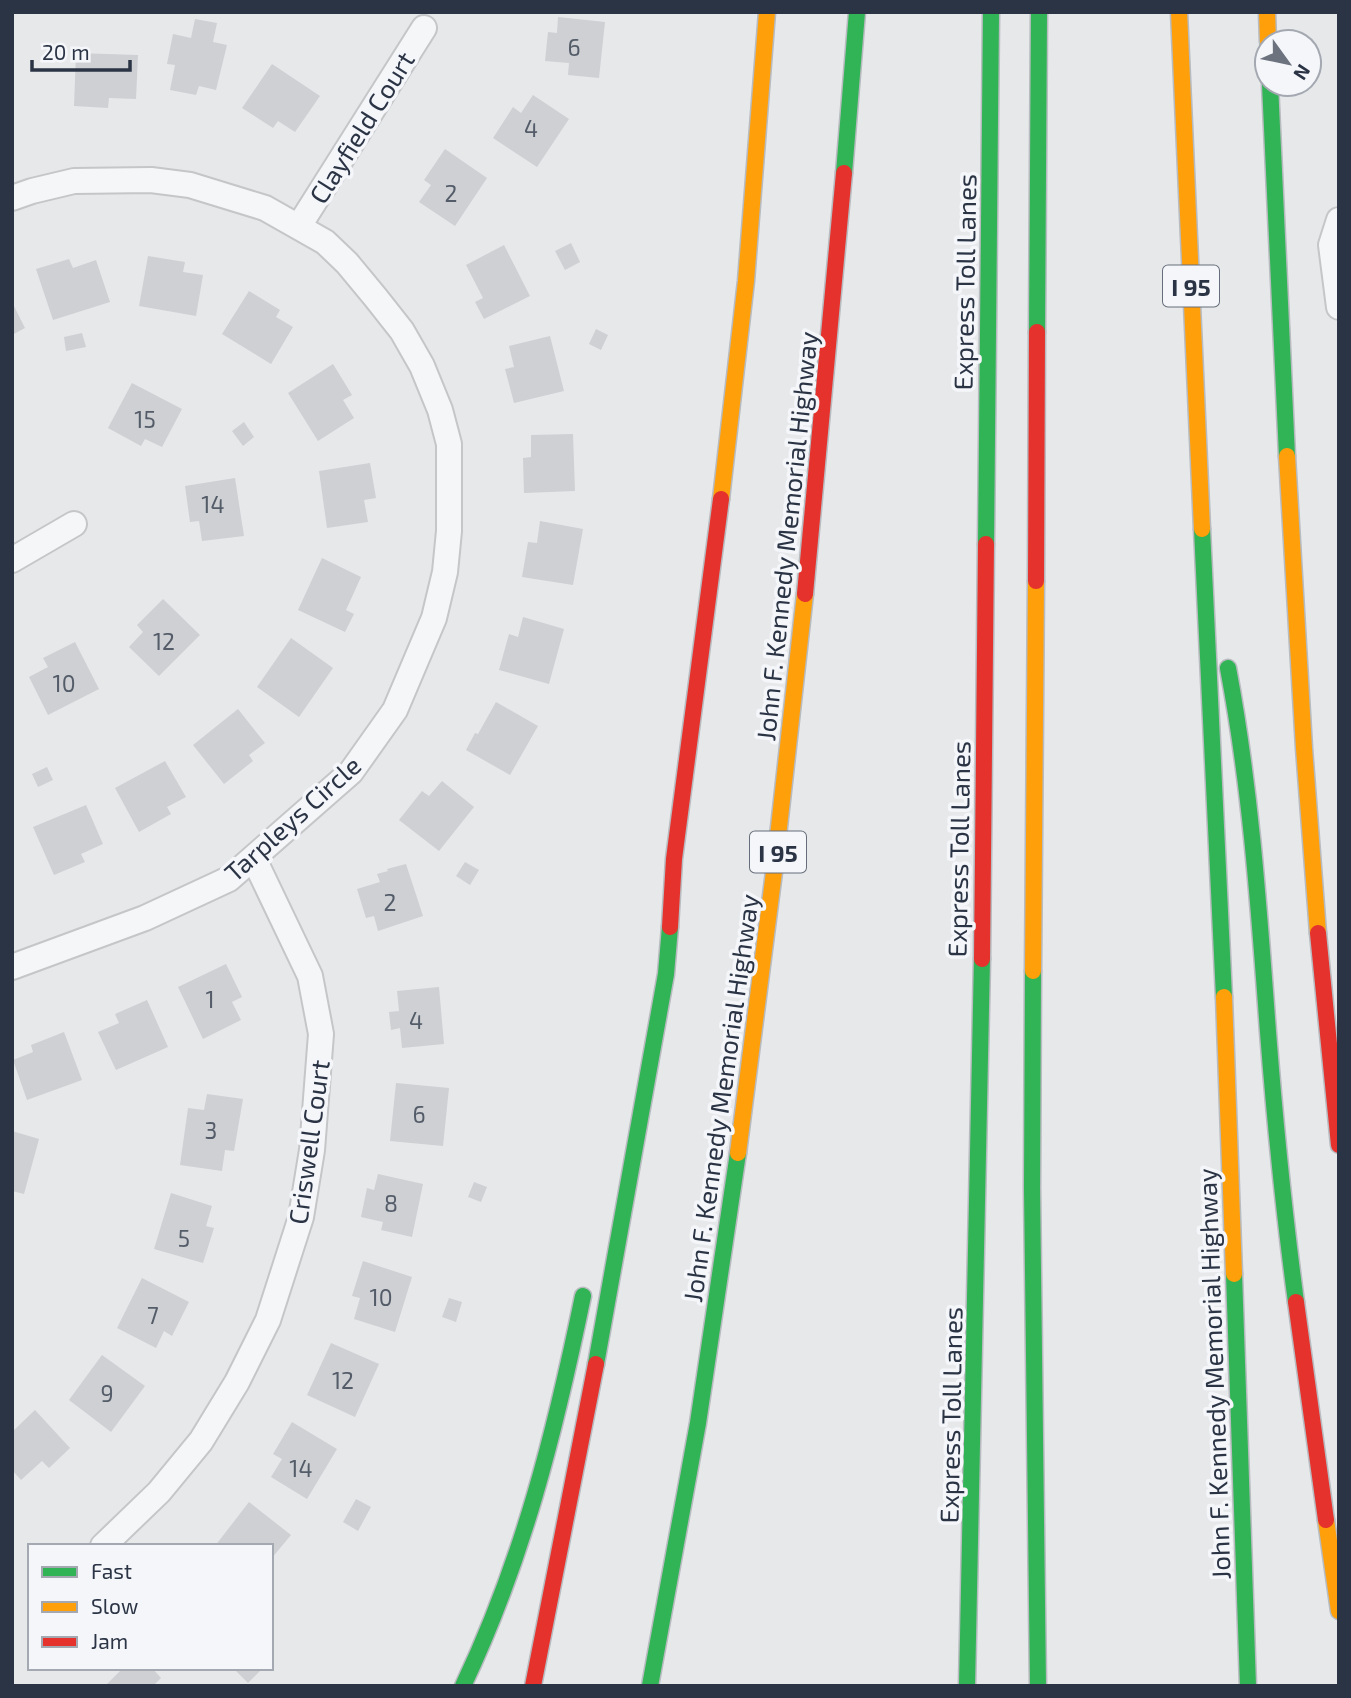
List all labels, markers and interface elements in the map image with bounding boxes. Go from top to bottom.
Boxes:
scale bar [32,28,130,72]
north arrow [1253,28,1323,98]
house number: 6 [567,33,581,61]
text: 20 m [42,39,90,64]
street label: Clayfield Court [302,45,420,209]
text: N [1289,61,1316,85]
house number: 4 [524,114,538,142]
street label: Express Toll Lanes [947,173,981,391]
house number: 2 [445,179,457,207]
road number: I 95 [1163,265,1219,306]
street label: John F. Kennedy Memorial Highway [749,329,823,742]
house number: 15 [134,405,156,433]
house number: 14 [201,490,225,518]
house number: 12 [153,627,175,655]
house number: 10 [52,669,76,697]
street label: Express Toll Lanes [941,740,975,958]
street label: Tarpleys Circle [218,749,366,887]
road number: I 95 [750,832,806,872]
house number: 2 [384,888,396,916]
street label: John F. Kennedy Memorial Highway [676,892,764,1304]
house number: 1 [205,985,215,1013]
house number: 4 [409,1006,423,1034]
street label: Criswell Court [281,1058,335,1226]
house number: 6 [412,1100,426,1128]
house number: 3 [205,1116,217,1144]
street label: John F. Kennedy Memorial Highway [1190,1168,1236,1580]
house number: 8 [384,1189,398,1217]
house number: 5 [178,1224,190,1252]
house number: 10 [369,1283,393,1311]
house number: 7 [147,1301,159,1329]
street label: Express Toll Lanes [933,1306,967,1524]
house number: 12 [332,1366,354,1394]
house number: 9 [100,1379,114,1407]
house number: 14 [289,1454,313,1482]
legend [28,1544,273,1670]
text: Fast [91,1558,132,1583]
text: Slow [91,1593,138,1618]
text: Jam [91,1628,128,1653]

